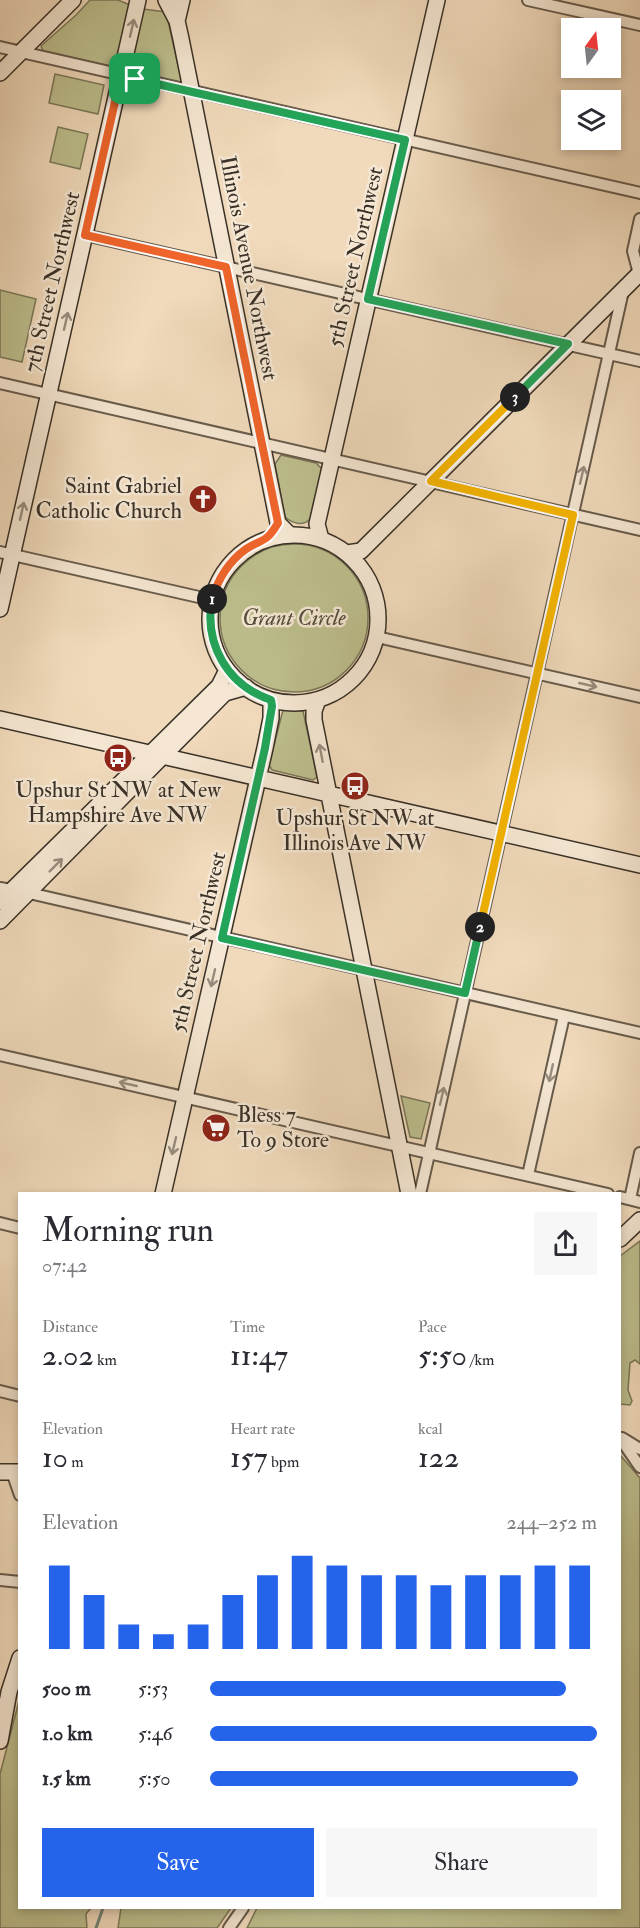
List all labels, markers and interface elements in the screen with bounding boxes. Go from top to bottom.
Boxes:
north arrow [561,18,621,78]
map controls [561,18,621,150]
one-way arrow [127,19,138,39]
pin [109,53,160,104]
icon: arrive [118,62,151,95]
button: layers [561,90,621,150]
street label: Illinois Avenue Northwest [214,153,284,383]
street label: 5th Street Northwest [321,164,389,350]
street label: 7th Street Northwest [18,189,86,375]
one-way arrow [60,312,72,331]
pin: 3 [500,382,530,412]
text: 3 [512,387,518,407]
one-way arrow [577,466,588,485]
place label: Saint Gabriel Catholic Church [35,472,182,525]
church icon: Saint Gabriel Catholic Church [187,483,219,515]
one-way arrow [17,502,29,521]
pin: 1 [197,584,227,614]
text: 1 [209,589,215,609]
park label: Grant Circle [242,604,346,632]
one-way arrow [579,680,598,692]
bus stop icon: Upshur St NW at New Hampshire Ave NW [102,742,134,774]
one-way arrow [315,743,326,763]
bus stop icon: Upshur St NW at Illinois Ave NW [339,770,371,802]
place label: Upshur St NW at New Hampshire Ave NW [15,776,221,830]
place label: Upshur St NW at Illinois Ave NW [275,804,435,857]
street label: 5th Street Northwest [164,849,232,1035]
one-way arrow [49,857,64,872]
pin: 2 [465,912,495,942]
text: 2 [476,917,484,937]
one-way arrow [206,969,218,988]
one-way arrow [544,1063,556,1082]
one-way arrow [119,1078,138,1090]
one-way arrow [436,1086,448,1105]
place label: Bless 7 To 9 Store [237,1101,329,1154]
supermarket icon: Bless 7 To 9 Store [200,1112,232,1144]
one-way arrow [168,1136,180,1155]
text: Morning run [42,1210,214,1251]
button: share [534,1212,597,1275]
text: 07:42 [42,1253,87,1278]
text: Distance [42,1317,98,1337]
text: Time [230,1317,265,1337]
text: Pace [418,1317,447,1337]
text: 2.02 [42,1337,94,1374]
text: 11:47 [230,1337,288,1374]
text: 5:50 [418,1337,467,1374]
text: km [94,1350,117,1370]
text: /km [467,1350,494,1370]
text: Elevation [42,1419,103,1439]
text: Heart rate [230,1419,295,1439]
text: kcal [418,1419,443,1439]
text: 10 [42,1439,68,1476]
text: 157 [230,1439,268,1476]
text: 122 [418,1439,459,1476]
text: m [68,1452,84,1472]
text: bpm [268,1452,299,1472]
text: Elevation [42,1510,118,1535]
text: 244–252 m [507,1510,597,1535]
text: 500 m [42,1676,91,1701]
text: 5:53 [138,1676,168,1701]
text: 1.0 km [42,1721,93,1746]
text: 5:46 [138,1721,173,1746]
text: 1.5 km [42,1766,91,1791]
text: 5:50 [138,1766,171,1791]
button: Save [42,1828,314,1897]
button: Share [326,1828,597,1897]

